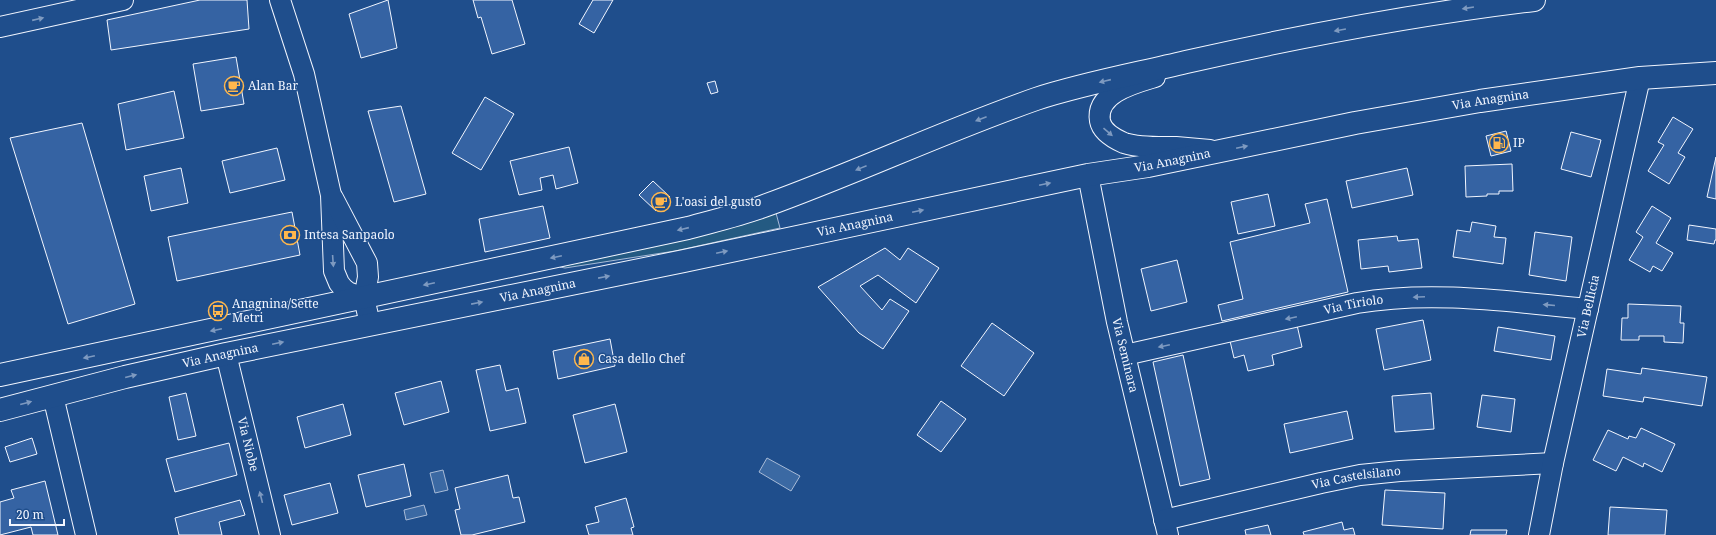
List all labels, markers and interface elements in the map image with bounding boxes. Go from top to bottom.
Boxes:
one-way arrow [1462,6,1474,12]
one-way arrow [32,15,44,21]
one-way arrow [1334,27,1346,33]
cafe icon: Alan Bar [223,75,245,97]
place label: Alan Bar [248,77,298,94]
one-way arrow [1099,78,1111,84]
street label: Via Anagnina [1451,85,1530,114]
one-way arrow [974,116,986,122]
one-way arrow [1103,128,1113,137]
fuel station icon: IP [1488,132,1510,154]
place label: IP [1513,134,1525,151]
one-way arrow [1235,143,1248,149]
street label: Via Anagnina [1133,144,1212,176]
one-way arrow [854,166,866,172]
one-way arrow [1039,181,1051,187]
cafe icon: L'oasi del gusto [650,191,672,213]
place label: L'oasi del gusto [675,193,762,210]
street label: Via Anagnina [815,208,895,240]
one-way arrow [912,208,924,214]
bank icon: Intesa Sanpaolo [279,224,301,246]
place label: Intesa Sanpaolo [304,226,395,243]
one-way arrow [677,226,689,232]
one-way arrow [716,249,729,255]
one-way arrow [550,254,562,260]
one-way arrow [329,255,336,268]
one-way arrow [598,273,611,279]
street label: Via Bellicia [1573,273,1603,339]
street label: Via Anagnina [498,274,578,306]
one-way arrow [423,282,435,288]
street label: Via Tiriolo [1322,291,1384,318]
one-way arrow [1412,294,1425,300]
place label: Anagnina/Sette Metri [232,295,319,326]
one-way arrow [471,299,483,305]
bus stop icon: Anagnina/Sette Metri [207,300,229,322]
one-way arrow [1543,302,1555,309]
one-way arrow [1285,315,1297,321]
street label: Via Seminara [1108,316,1143,395]
one-way arrow [210,327,222,333]
street label: Via Anagnina [181,339,260,372]
one-way arrow [272,340,284,346]
one-way arrow [1158,343,1170,349]
shop icon: Casa dello Chef [573,348,595,370]
place label: Casa dello Chef [598,350,686,367]
one-way arrow [83,354,95,360]
one-way arrow [126,373,138,379]
one-way arrow [21,400,33,406]
street label: Via Niobe [234,415,263,473]
street label: Via Castelsilano [1310,462,1402,493]
one-way arrow [258,491,264,503]
scale bar [10,501,64,527]
text: 20 m [16,506,44,523]

